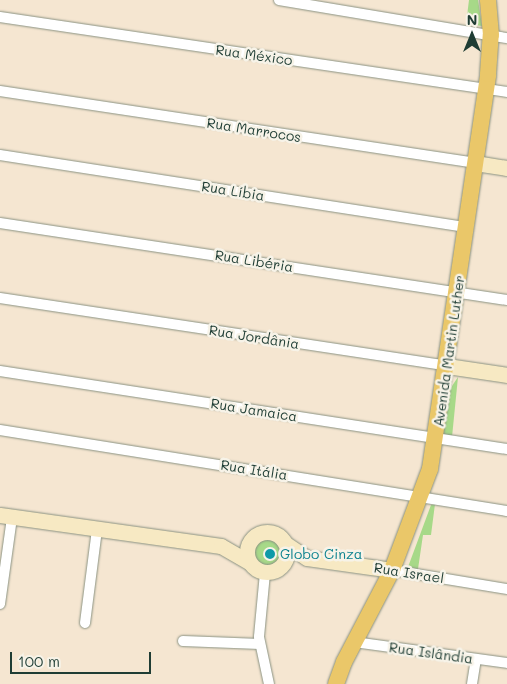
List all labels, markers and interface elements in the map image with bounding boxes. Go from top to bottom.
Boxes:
north arrow [447,10,497,60]
text: N [467,10,477,29]
street label: Rua México [214,41,294,69]
street label: Rua Marrocos [206,114,302,146]
street label: Rua Líbia [200,178,266,204]
street label: Rua Libéria [214,247,294,275]
street label: Avenida Martin Luther [430,274,468,428]
street label: Rua Jordânia [208,322,300,352]
street label: Rua Jamaica [210,395,298,425]
street label: Rua Itália [219,456,289,484]
place label: Globo Cinza [280,546,362,562]
marker: Globo Cinza [264,548,276,560]
street label: Rua Israel [373,559,445,587]
street label: Rua Islândia [388,639,474,667]
scale bar [12,642,154,674]
text: 100 m [18,651,60,671]

